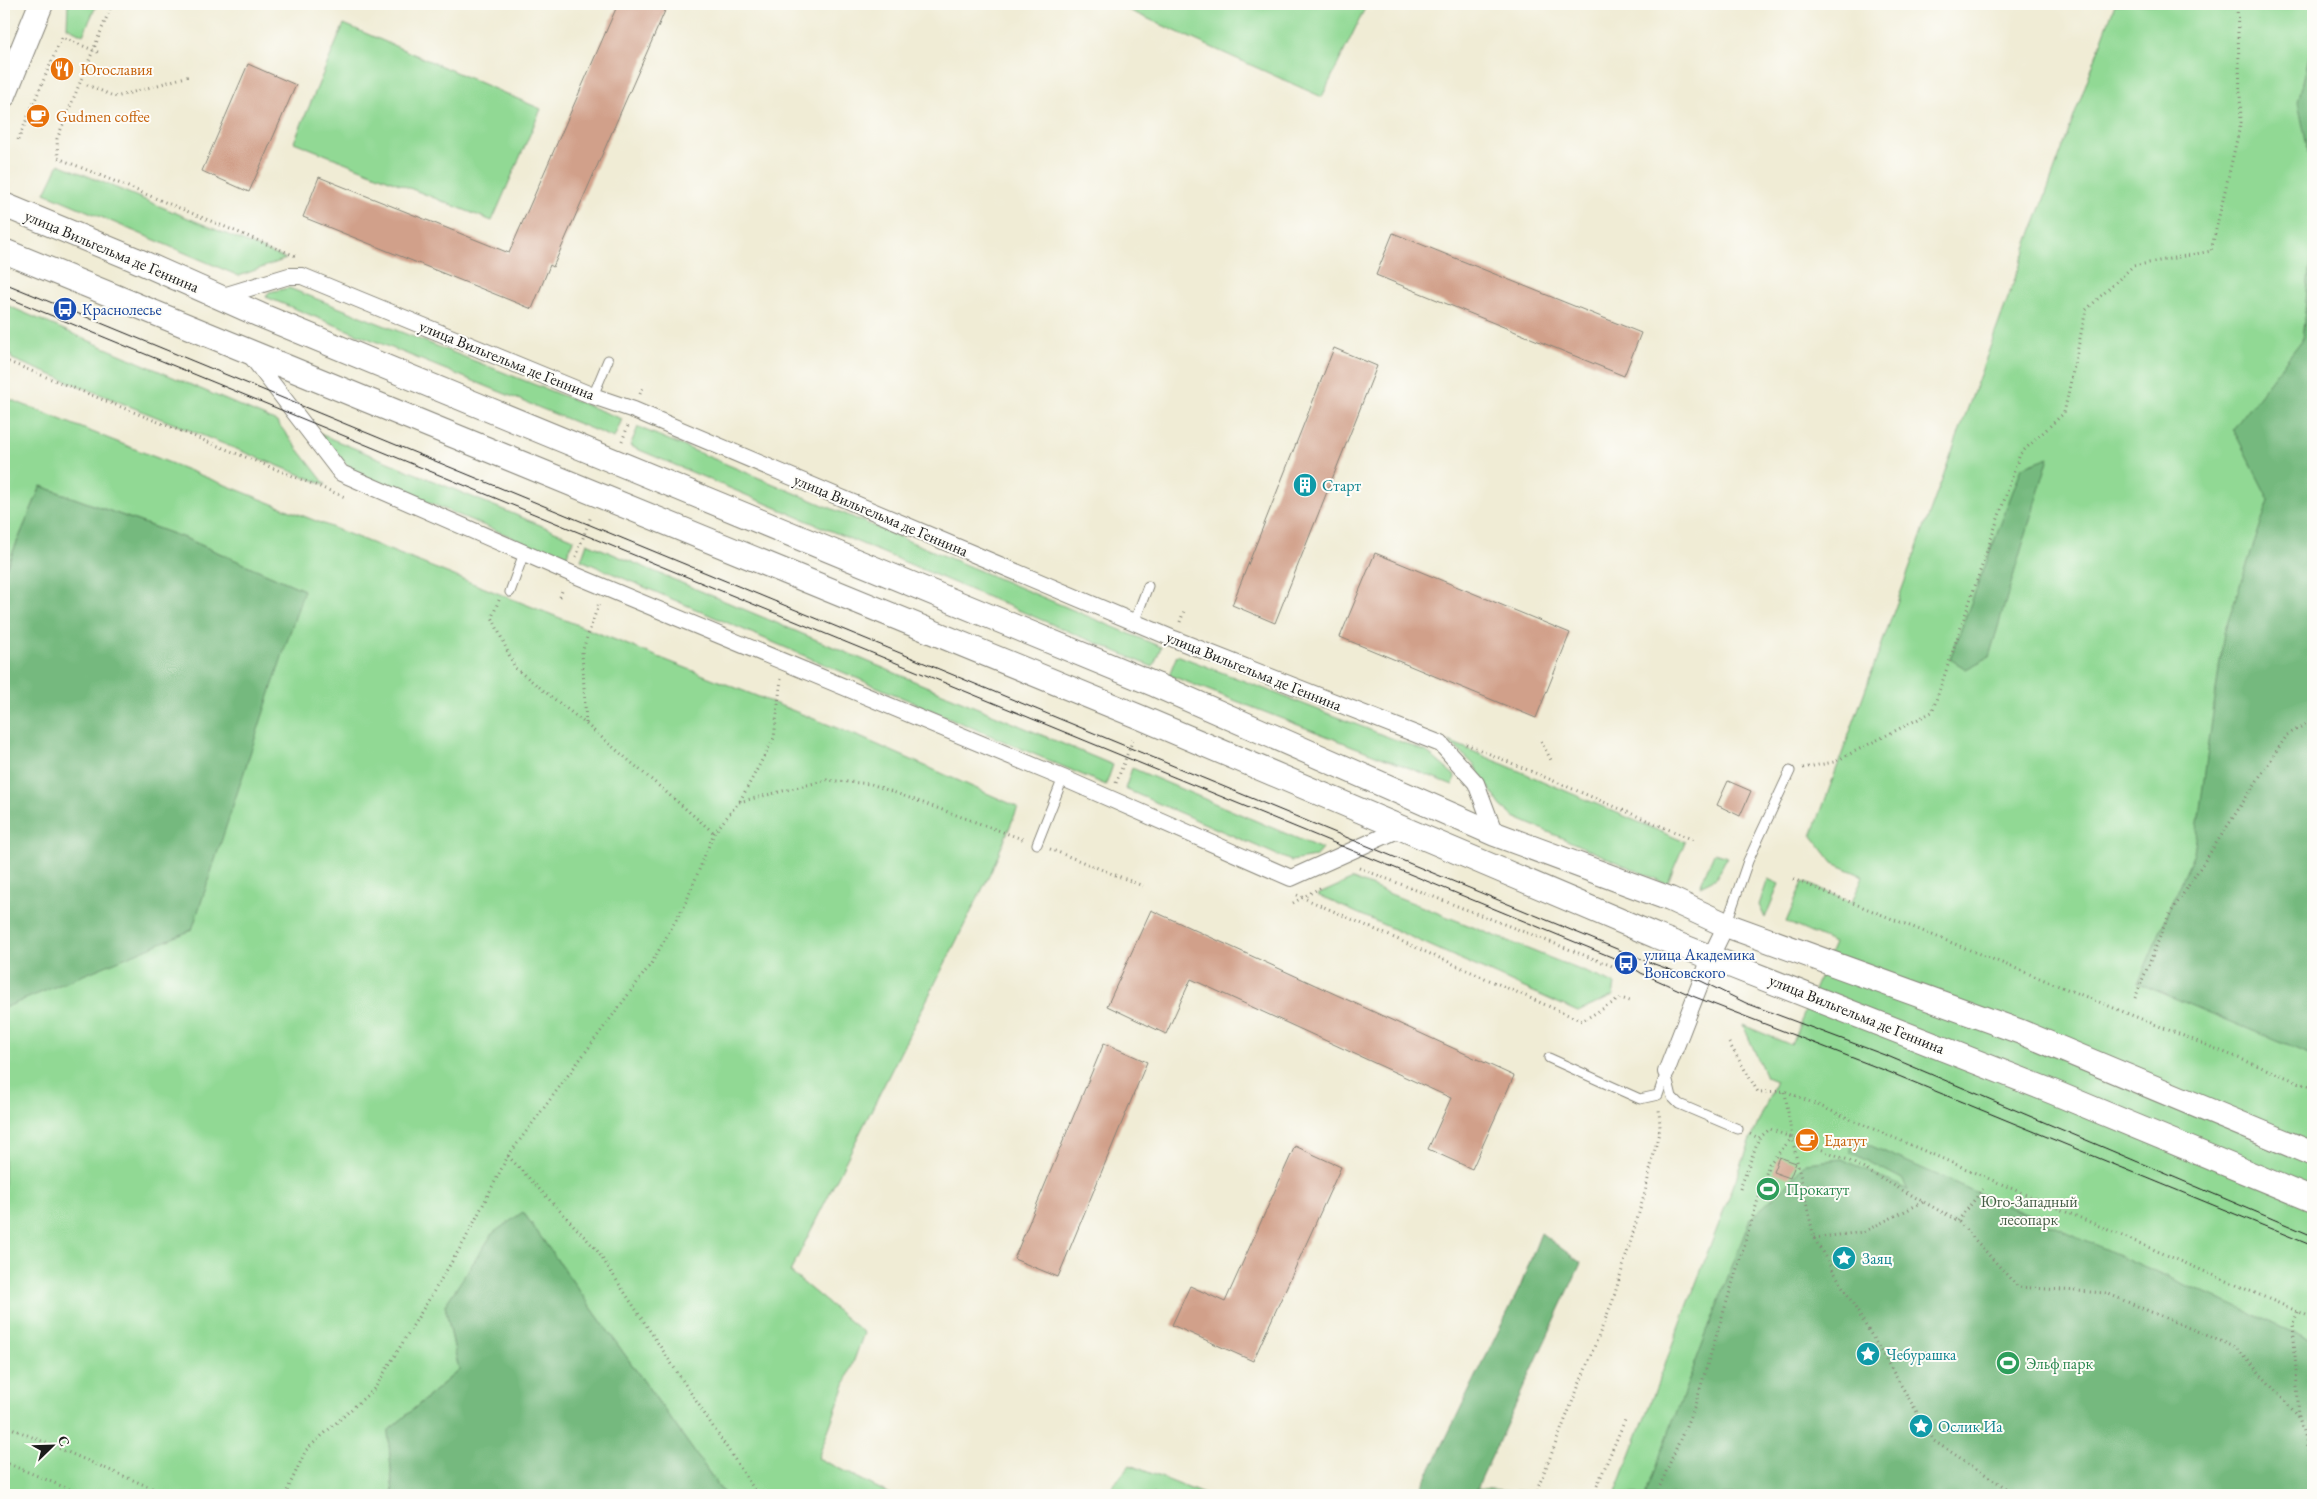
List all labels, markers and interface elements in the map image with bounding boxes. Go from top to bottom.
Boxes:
restaurant icon: Югославия [49,56,75,82]
place label: Югославия [80,59,153,80]
cafe icon: Gudmen coffee [25,103,51,129]
place label: Gudmen coffee [56,106,150,127]
street label: улица Вильгельма де Геннина [22,205,203,298]
bus stop icon: Краснолесье [52,296,78,322]
place label: Краснолесье [82,299,162,320]
street label: улица Вильгельма де Геннина [416,315,598,405]
street label: улица Вильгельма де Геннина [791,469,972,562]
building icon: Старт [1292,472,1318,498]
place label: Старт [1322,475,1362,496]
street label: улица Вильгельма де Геннина [1163,626,1345,716]
place label: улица Академика Вонсовского [1644,944,1756,983]
bus stop icon: улица Академика Вонсовского [1613,950,1639,976]
street label: улица Вильгельма де Геннина [1766,969,1948,1059]
cafe icon: Едатут [1794,1127,1820,1153]
place label: Едатут [1824,1130,1867,1151]
sports icon: Прокатут [1755,1176,1781,1202]
place label: Прокатут [1786,1179,1850,1200]
park label: Юго-Западный лесопарк [1980,1191,2078,1230]
place icon: Заяц [1831,1245,1857,1271]
place label: Заяц [1862,1248,1893,1269]
place icon: Чебурашка [1855,1341,1881,1367]
place label: Чебурашка [1886,1344,1957,1365]
sports icon: Эльф парк [1995,1350,2021,1376]
place label: Эльф парк [2026,1353,2093,1374]
place icon: Ослик Иа [1908,1413,1934,1439]
place label: Ослик Иа [1938,1416,2003,1437]
north arrow [28,1422,78,1472]
text: С [54,1433,74,1449]

